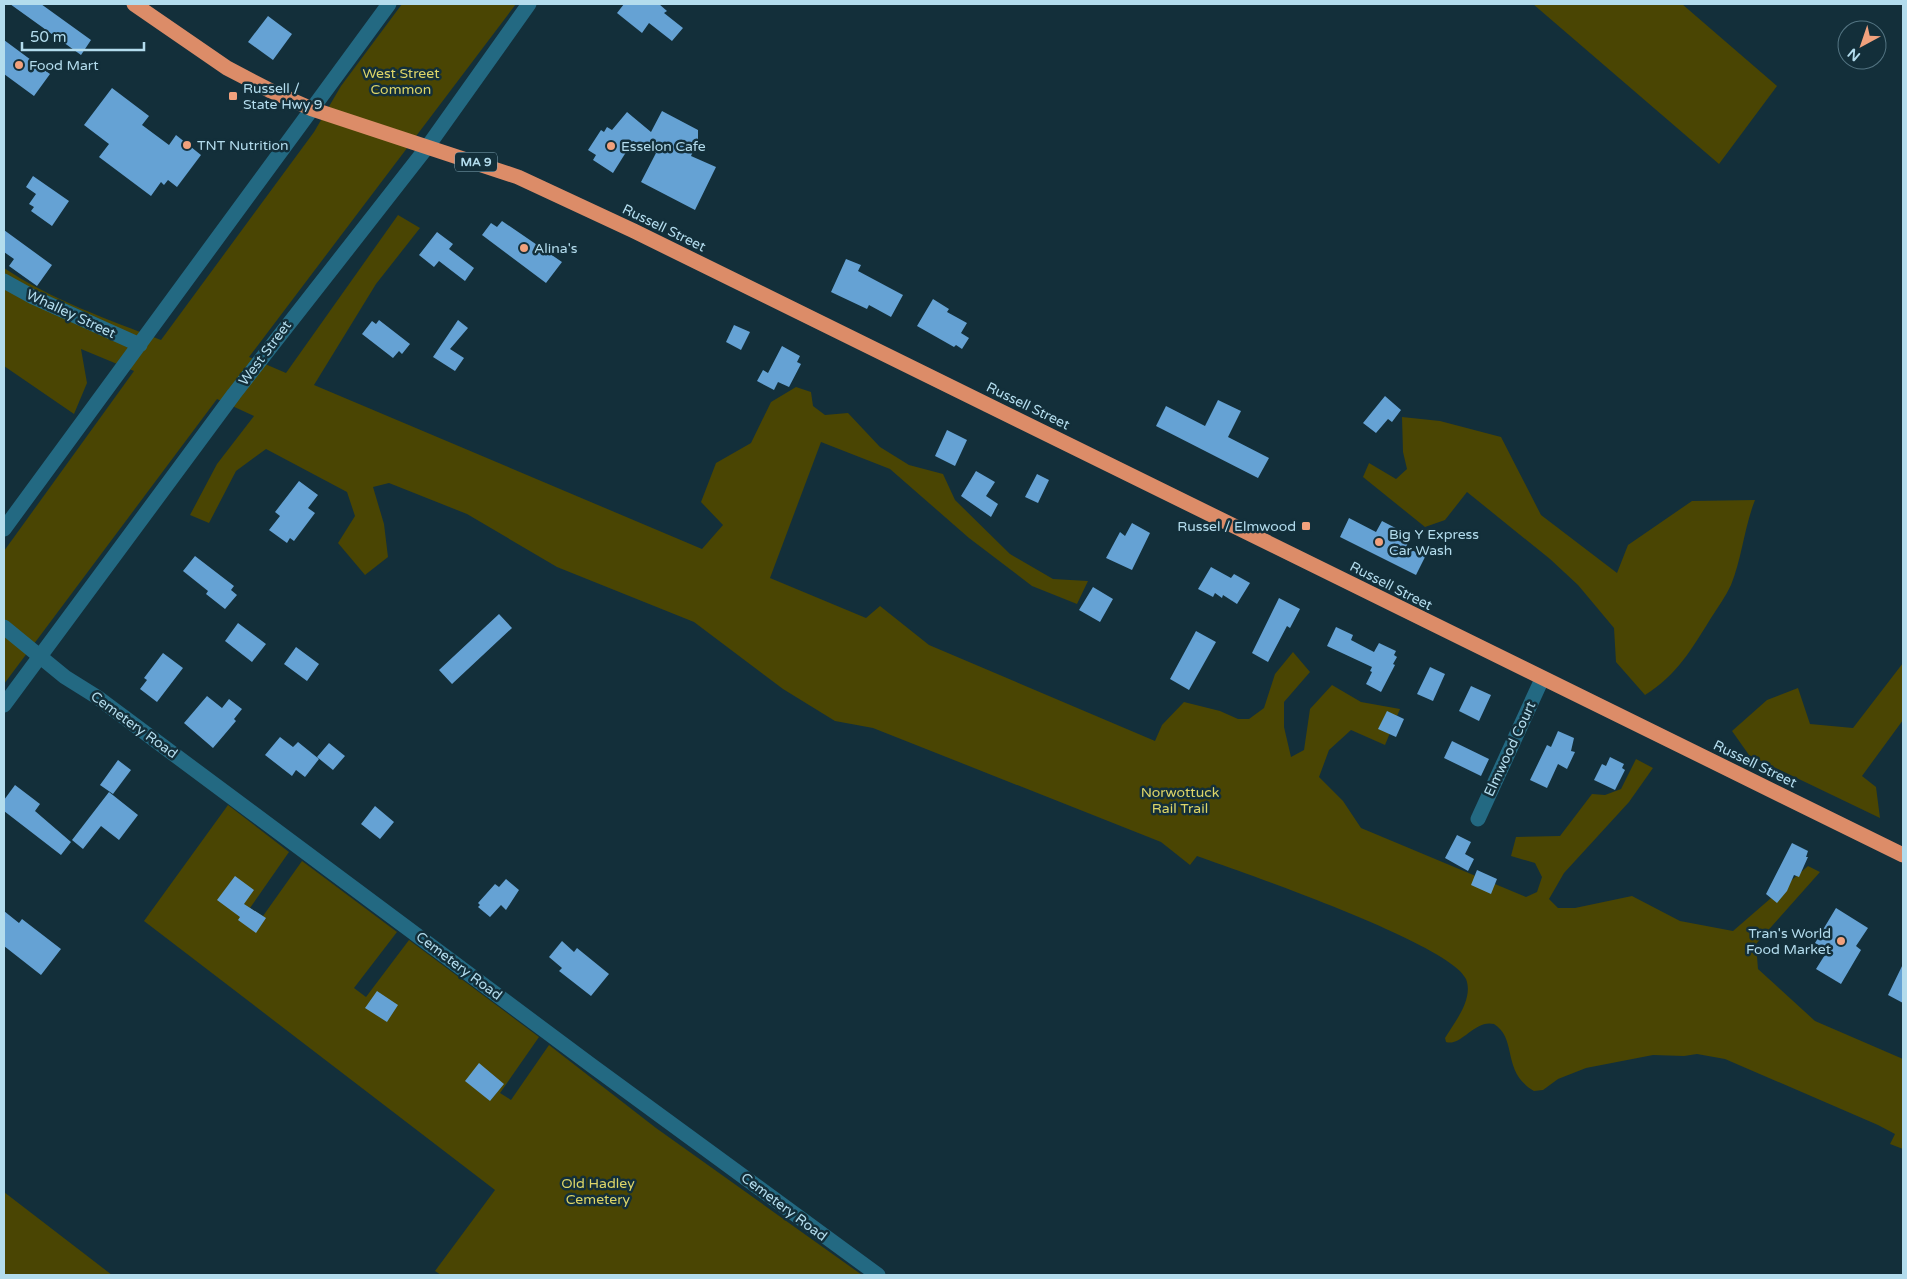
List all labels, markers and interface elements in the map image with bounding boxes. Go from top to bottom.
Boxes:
scale bar [22,20,145,52]
north arrow [1837,20,1887,70]
text: 50 m [30,28,67,46]
text: N [1844,44,1864,65]
place label: Food Mart [29,57,99,74]
marker: Food Mart [13,59,25,71]
park label: West Street Common [362,65,440,98]
place label: Russell / State Hwy 9 [243,80,323,113]
marker: Russell / State Hwy 9 [227,90,239,102]
place label: TNT Nutrition [197,137,289,154]
place label: Esselon Cafe [621,138,706,155]
marker: TNT Nutrition [181,139,193,151]
marker: Esselon Cafe [605,140,617,152]
road number: MA 9 [455,152,497,172]
street label: Russell Street [620,201,709,256]
place label: Alina's [534,240,578,257]
marker: Alina's [518,242,530,254]
street label: Whalley Street [24,286,119,342]
street label: West Street [235,317,295,389]
street label: Russell Street [984,379,1073,434]
place label: Russel / Elmwood [1177,518,1296,535]
marker: Russel / Elmwood [1300,520,1312,532]
place label: Big Y Express Car Wash [1389,526,1479,559]
marker: Big Y Express Car Wash [1373,536,1385,548]
street label: Russell Street [1347,558,1436,614]
street label: Cemetery Road [87,688,181,762]
street label: Elmwood Court [1481,698,1540,799]
street label: Russell Street [1711,737,1800,792]
park label: Norwottuck Rail Trail [1141,784,1220,817]
place label: Tran's World Food Market [1746,925,1832,958]
street label: Cemetery Road [413,928,505,1004]
marker: Tran's World Food Market [1835,935,1847,947]
street label: Cemetery Road [738,1169,830,1245]
park label: Old Hadley Cemetery [561,1175,635,1208]

